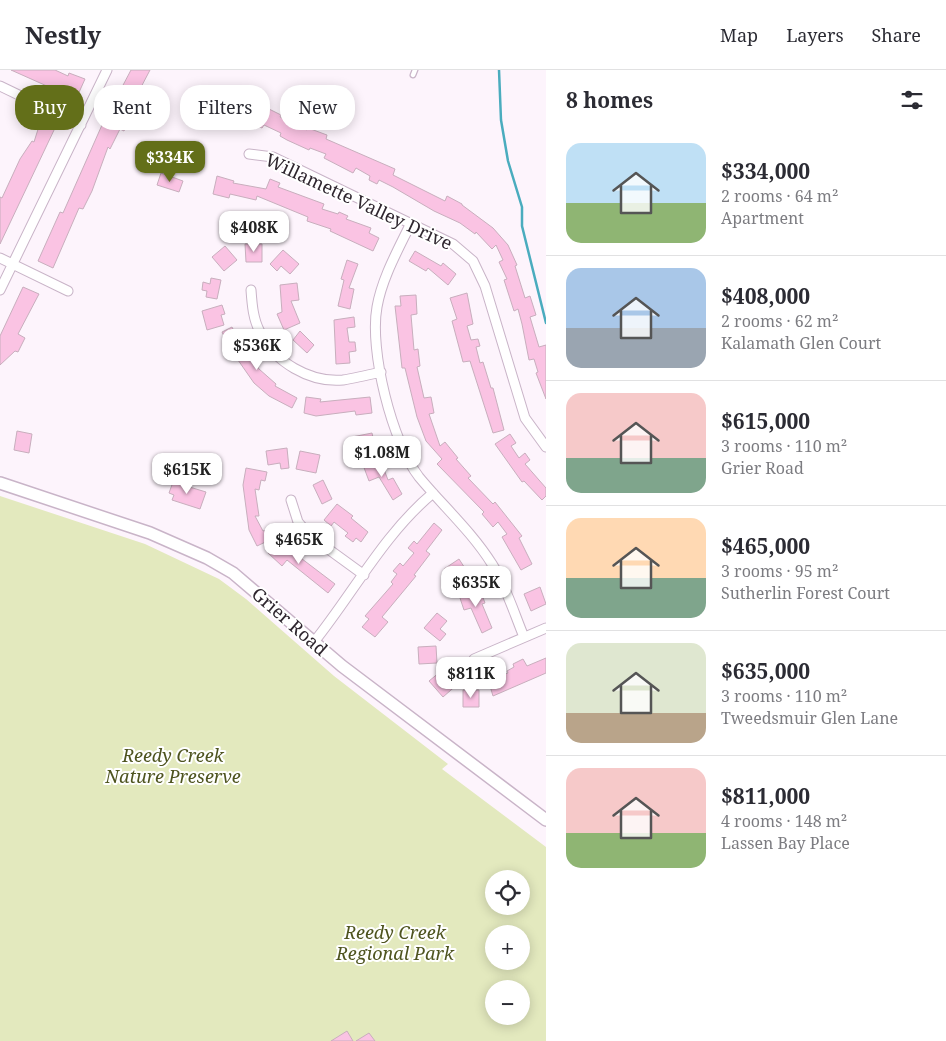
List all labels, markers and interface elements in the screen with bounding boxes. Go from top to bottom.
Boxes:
text: Nestly [25,18,101,51]
text: Map [720,23,758,47]
text: Layers [786,23,844,47]
text: Share [872,23,921,47]
chip: Buy [15,85,84,130]
chip: Rent [94,85,170,130]
chip: Filters [180,85,270,130]
chip: New [280,85,355,130]
text: 8 homes [566,86,653,114]
icon: filters [898,86,926,114]
pin: $334K [135,140,205,183]
text: $334K [146,146,194,168]
street label: Willamette Valley Drive [262,147,456,255]
text: $334,000 [721,157,810,185]
icon: home [606,163,666,223]
text: 2 rooms · 64 m² [721,185,838,207]
text: Apartment [721,207,804,229]
pin: $408K [219,210,289,253]
text: $408K [230,216,278,238]
text: $408,000 [721,282,810,310]
icon: home [606,288,666,348]
text: 2 rooms · 62 m² [721,310,838,332]
pin: $536K [222,328,292,371]
text: Kalamath Glen Court [721,332,881,354]
text: $536K [233,334,281,356]
text: $615,000 [721,407,810,435]
icon: home [606,413,666,473]
text: 3 rooms · 110 m² [721,435,847,457]
pin: $1.08M [341,436,423,478]
text: $1.08M [354,441,410,463]
pin: $615K [152,452,222,495]
text: Grier Road [721,457,804,479]
text: $615K [163,458,211,480]
pin: $465K [264,522,334,565]
text: $465K [275,528,323,550]
text: $465,000 [721,532,810,560]
icon: home [606,538,666,598]
text: 3 rooms · 95 m² [721,560,838,582]
pin: $635K [441,566,511,608]
text: $635K [452,571,500,593]
street label: Grier Road [247,581,333,661]
text: Sutherlin Forest Court [721,582,890,604]
pin: $811K [436,656,506,699]
text: $635,000 [721,657,810,685]
text: $811K [447,662,495,684]
icon: home [606,663,666,723]
text: 3 rooms · 110 m² [721,685,847,707]
text: Tweedsmuir Glen Lane [721,707,898,729]
park label: Reedy Creek Nature Preserve [104,743,241,788]
text: $811,000 [721,782,810,810]
icon: home [606,788,666,848]
text: 4 rooms · 148 m² [721,810,847,832]
text: Lassen Bay Place [721,832,850,854]
map controls [485,870,530,1025]
button: locate [485,870,530,915]
park label: Reedy Creek Regional Park [335,920,455,965]
button: + [485,925,530,970]
button: − [485,980,530,1025]

